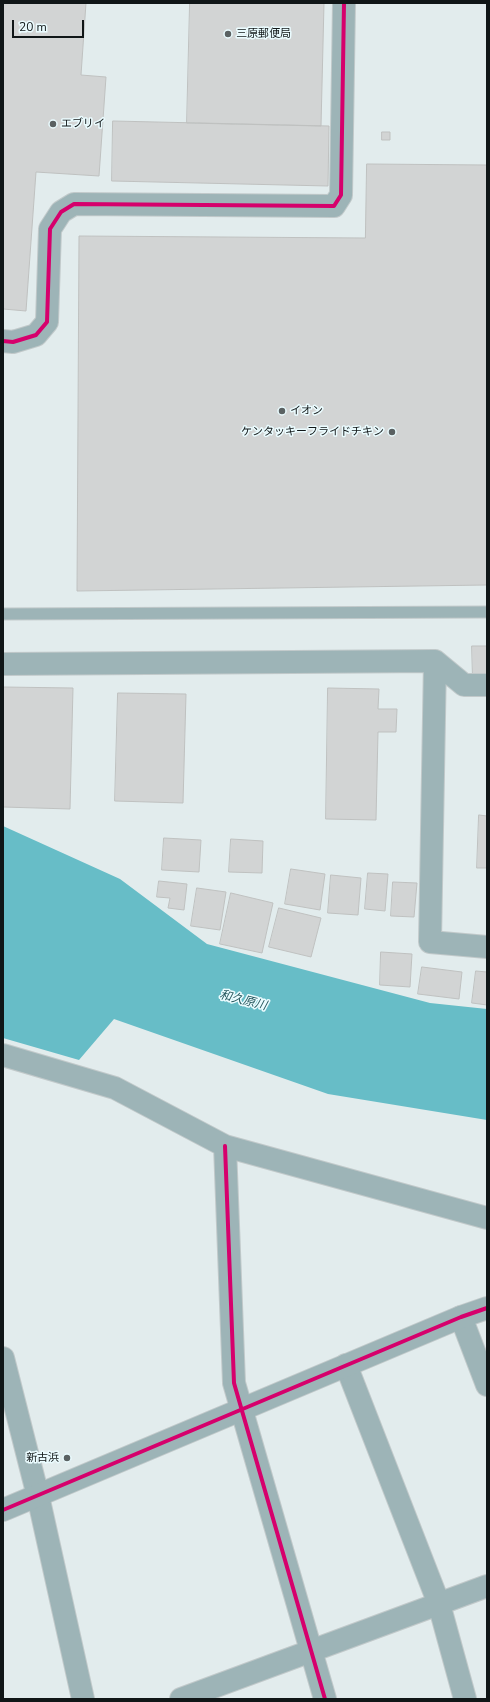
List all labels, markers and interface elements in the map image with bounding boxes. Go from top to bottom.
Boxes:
scale bar [14,12,86,38]
text: 20 m [19,19,47,35]
place label: 三原郵便局 [236,27,291,41]
marker: 三原郵便局 [223,29,233,39]
place label: エブリイ [61,117,105,131]
marker: エブリイ [48,119,58,129]
place label: イオン [290,404,323,418]
marker: イオン [277,406,287,416]
place label: ケンタッキーフライドチキン [241,425,384,439]
marker: ケンタッキーフライドチキン [387,427,397,437]
water label: 和久原川 [218,988,268,1014]
place label: 新古浜 [26,1451,59,1465]
marker: 新古浜 [62,1453,72,1463]

